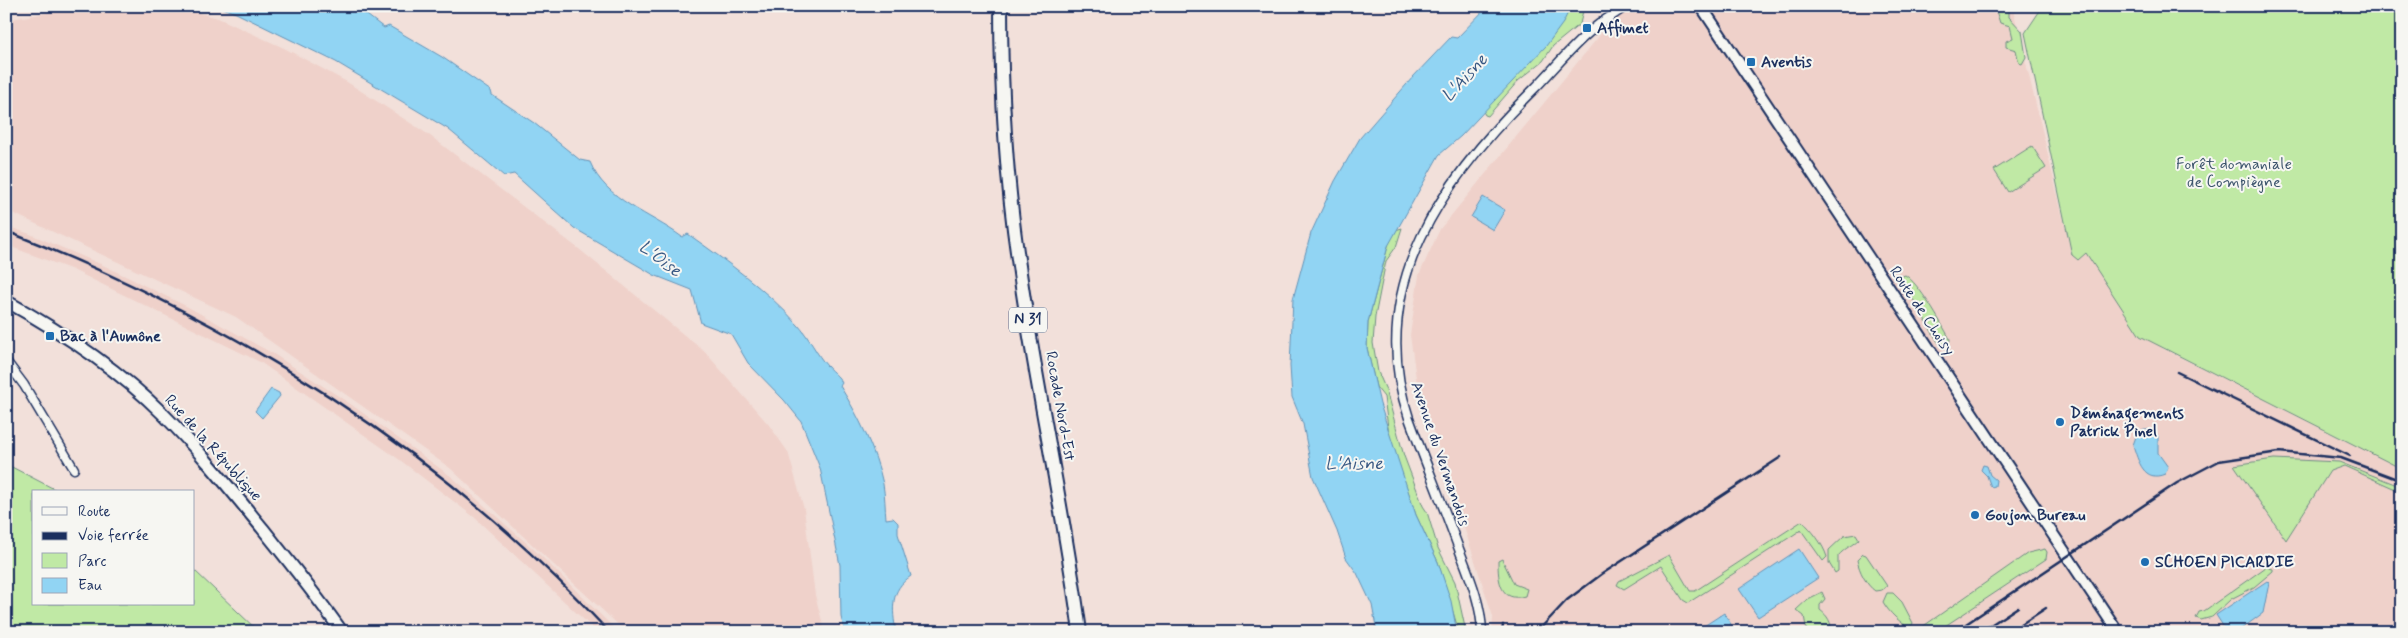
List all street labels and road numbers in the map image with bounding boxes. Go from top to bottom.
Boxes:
street label: Route de Choisy [1884,262,1960,360]
road number: N 31 [1009,308,1047,332]
street label: Rocade Nord-Est [1040,350,1080,462]
street label: Avenue du Vermandois [1405,379,1475,529]
street label: Rue de la République [159,390,267,506]

